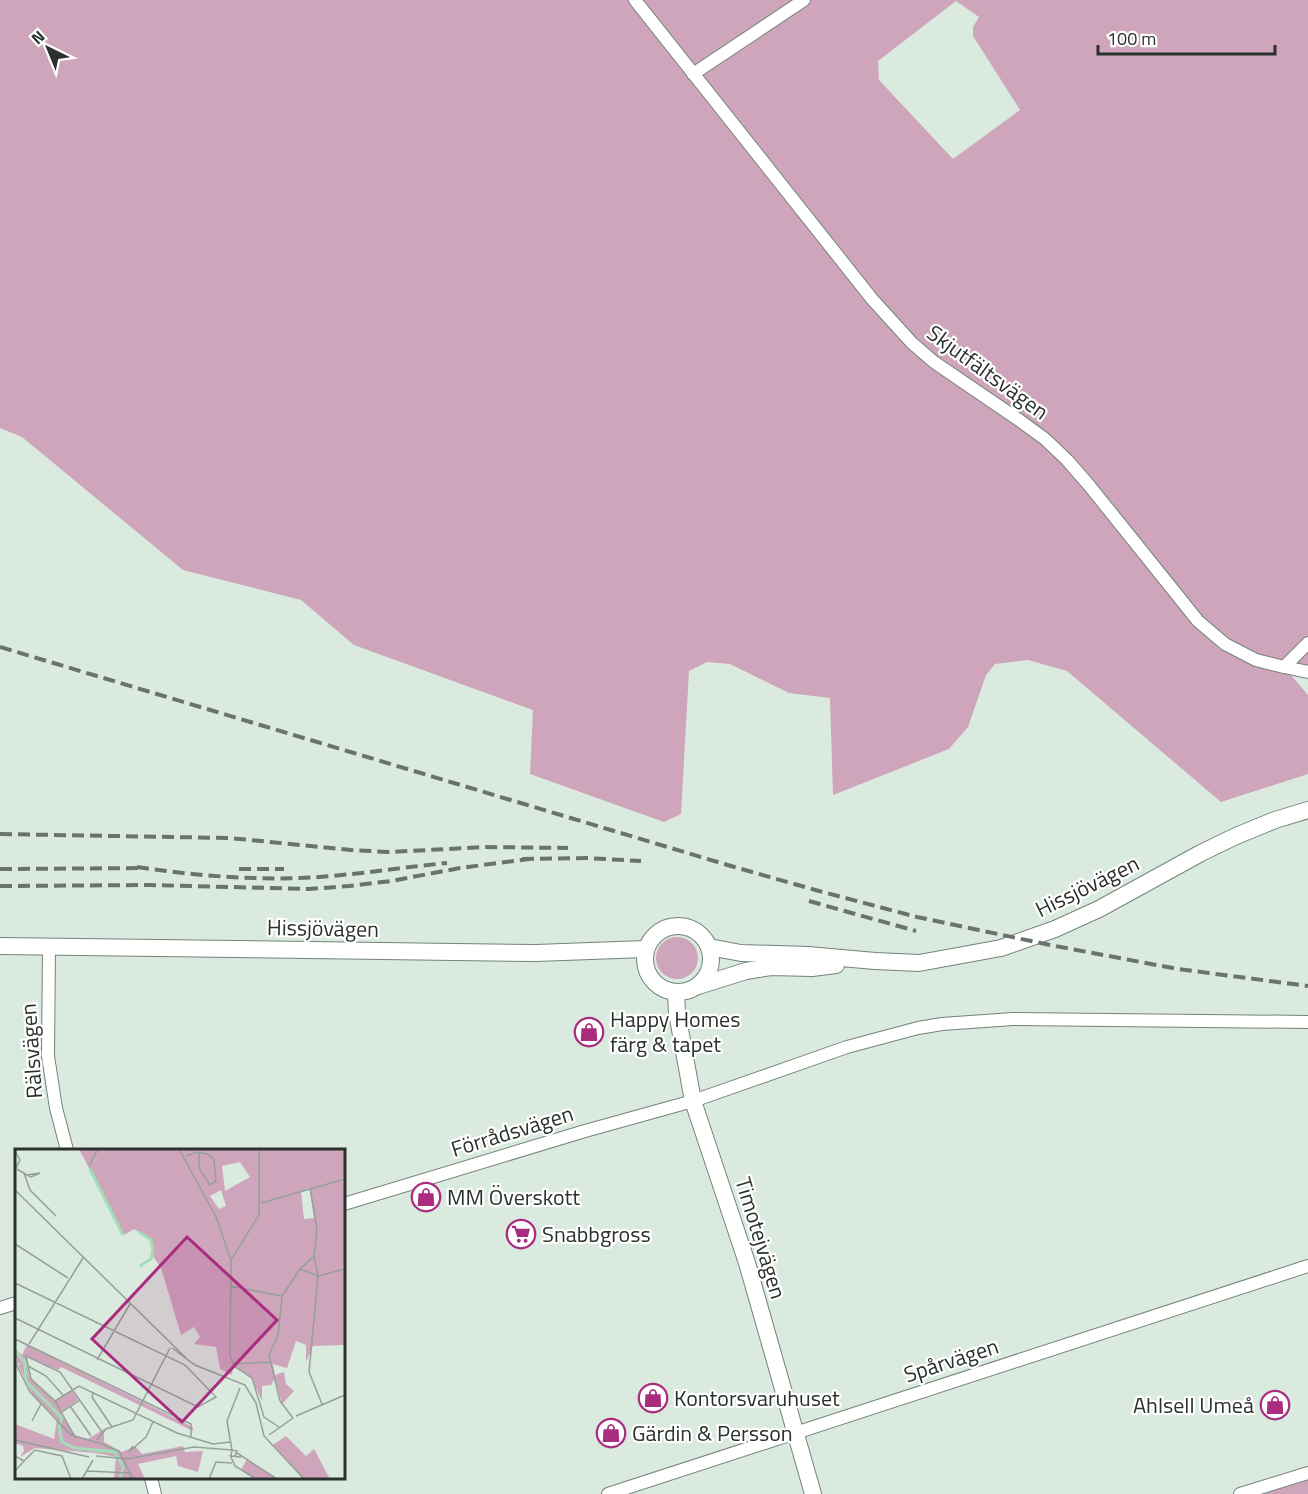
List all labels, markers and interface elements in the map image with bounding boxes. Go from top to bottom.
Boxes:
north arrow [18,18,78,78]
scale bar [1098,18,1275,56]
text: N [26,24,50,50]
text: 100 m [1107,25,1156,52]
street label: Skjutfältsvägen [920,316,1056,428]
street label: Hissjövägen [1029,846,1145,926]
street label: Hissjövägen [267,910,379,946]
street label: Rälsvägen [11,1002,51,1100]
place label: Happy Homes färg & tapet [610,1002,740,1061]
shop icon: Happy Homes färg & tapet [573,1016,605,1048]
street label: Förrådsvägen [447,1096,577,1166]
inset map [15,1149,345,1479]
street label: Timotejvägen [726,1173,796,1303]
place label: MM Överskott [447,1180,580,1214]
shop icon: MM Överskott [410,1181,442,1213]
place label: Snabbgross [542,1217,651,1251]
supermarket icon: Snabbgross [505,1218,537,1250]
street label: Spårvägen [899,1329,1003,1391]
place label: Kontorsvaruhuset [674,1381,840,1415]
shop icon: Kontorsvaruhuset [637,1382,669,1414]
place label: Ahlsell Umeå [1133,1388,1254,1422]
shop icon: Ahlsell Umeå [1259,1389,1291,1421]
place label: Gärdin & Persson [632,1416,793,1450]
shop icon: Gärdin & Persson [595,1417,627,1449]

